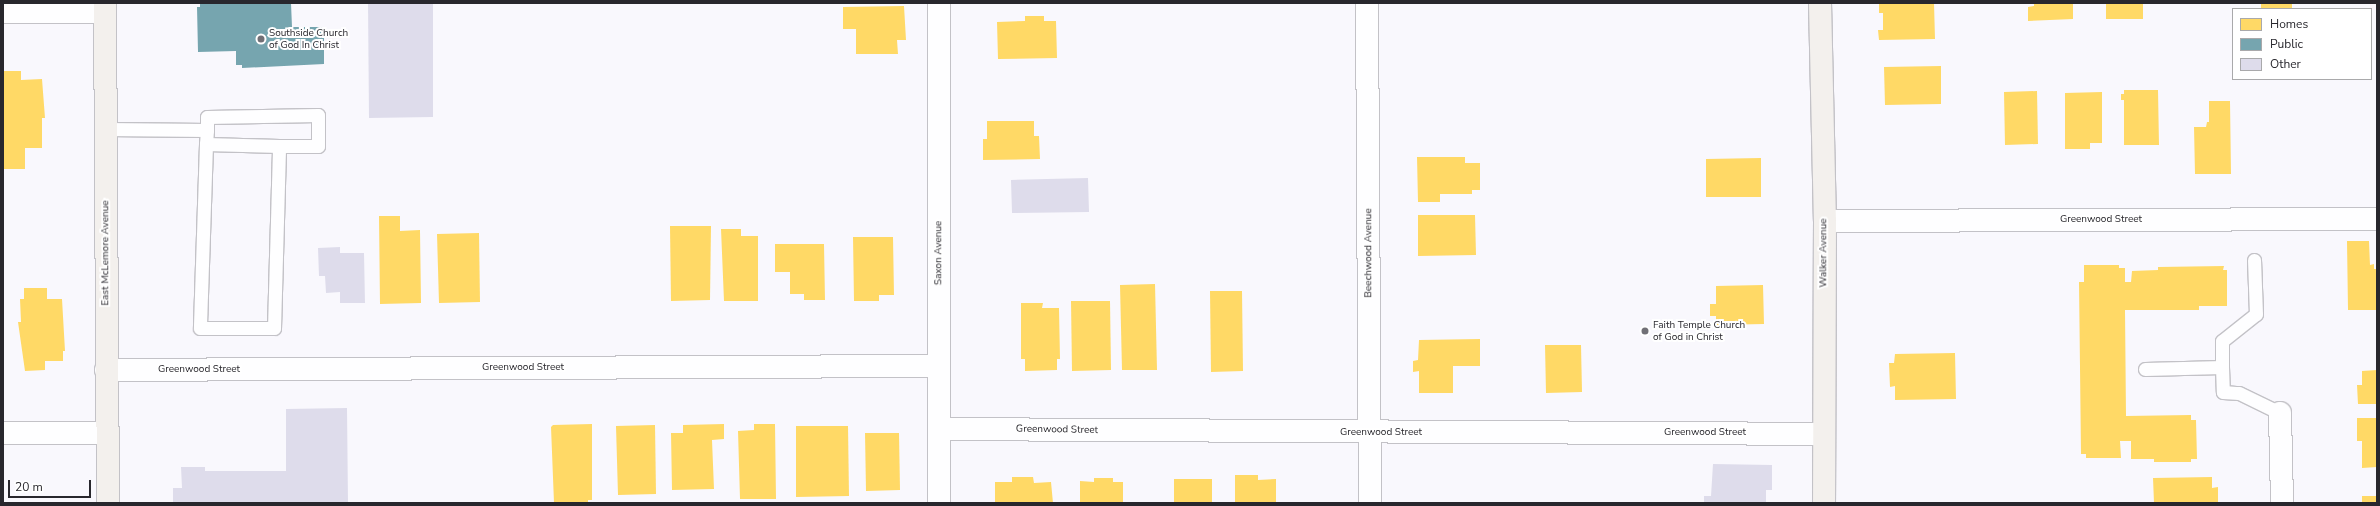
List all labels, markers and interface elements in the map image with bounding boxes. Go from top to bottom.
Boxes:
legend [2232,8,2372,80]
text: Homes [2270,16,2308,32]
place label: Southside Church of God In Christ [269,27,348,50]
marker: Southside Church of God In Christ [256,34,266,44]
text: Public [2270,36,2303,52]
text: Other [2270,56,2301,72]
street label: East McLemore Avenue [100,200,112,306]
street label: Beechwood Avenue [1363,208,1375,298]
street label: Greenwood Street [2060,214,2142,226]
street label: Walker Avenue [1818,218,1830,288]
street label: Saxon Avenue [933,221,945,285]
place label: Faith Temple Church of God in Christ [1653,319,1745,342]
marker: Faith Temple Church of God in Christ [1640,326,1650,336]
street label: Greenwood Street [482,362,564,374]
street label: Greenwood Street [158,364,240,376]
street label: Greenwood Street [1016,423,1098,437]
street label: Greenwood Street [1340,427,1422,439]
street label: Greenwood Street [1664,427,1746,439]
scale bar [10,472,93,498]
text: 20 m [15,479,43,495]

